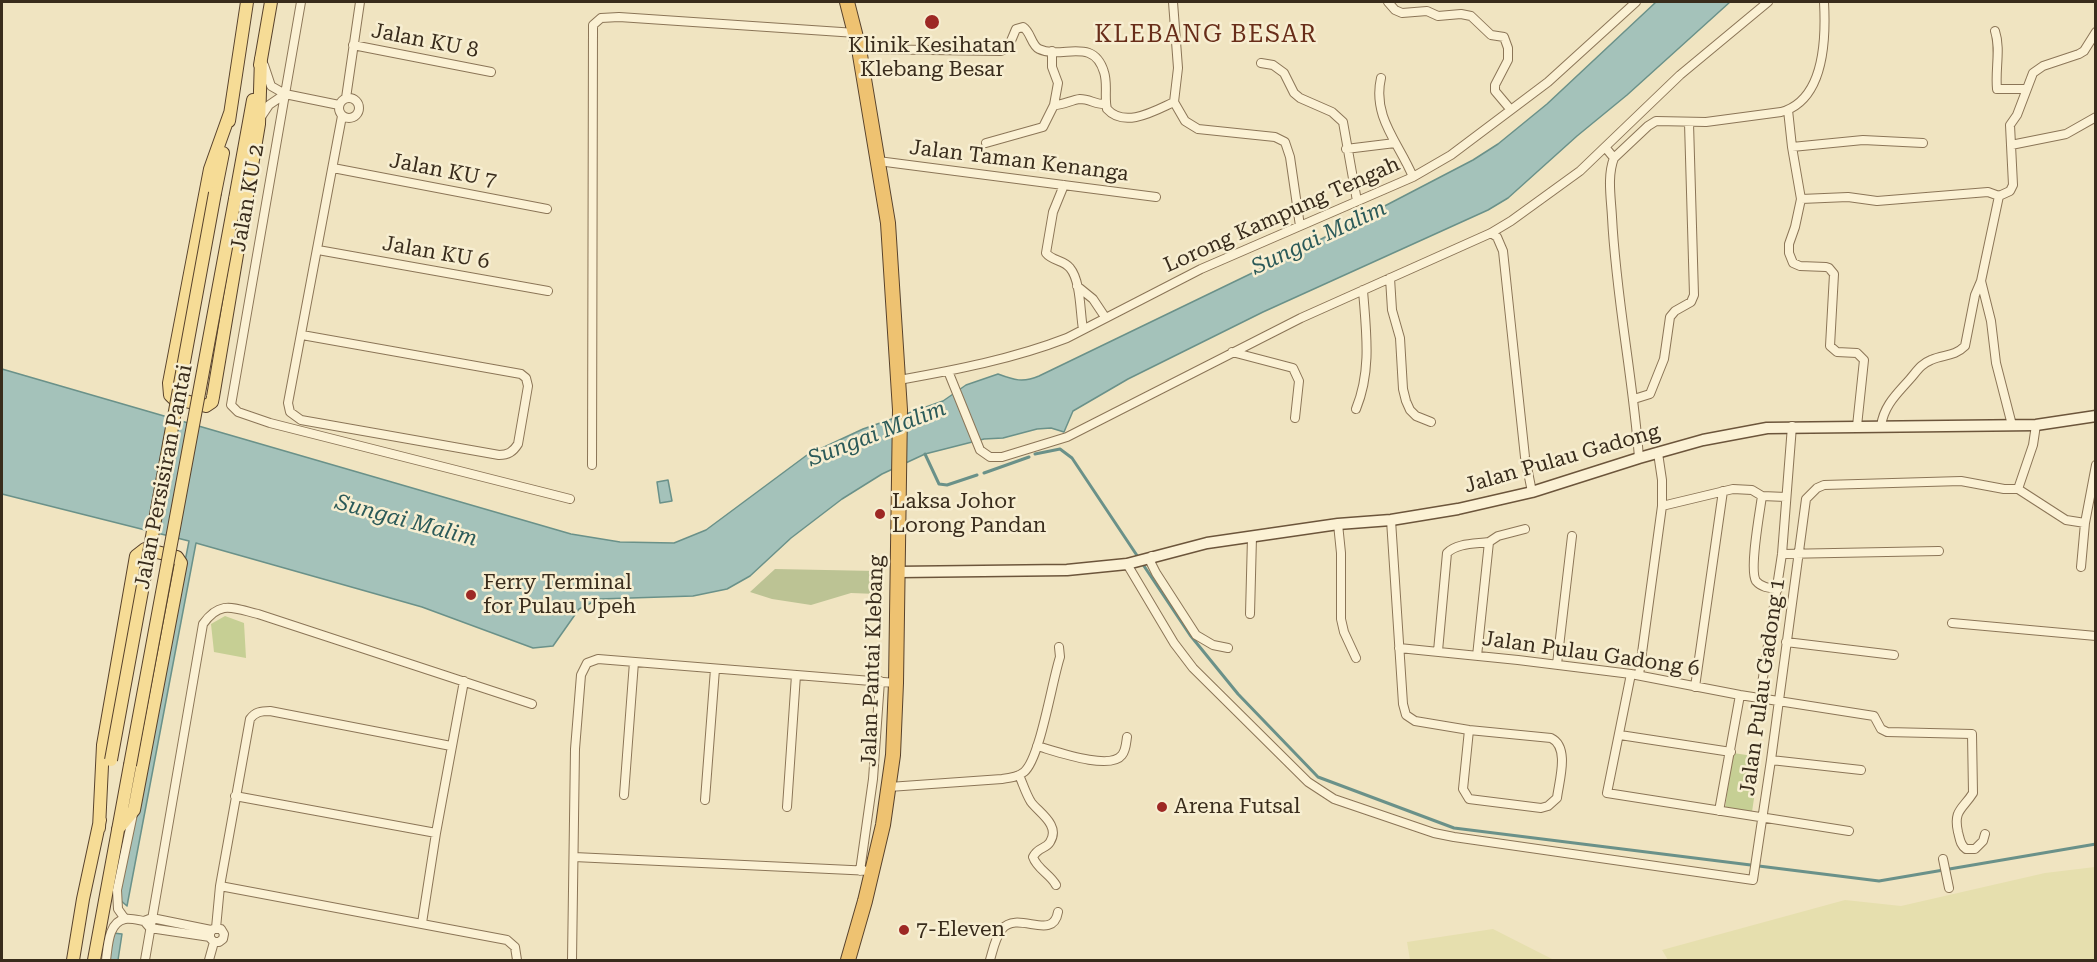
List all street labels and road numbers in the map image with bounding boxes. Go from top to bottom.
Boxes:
street label: Jalan KU 8 [369,18,481,64]
street label: Jalan Taman Kenanga [908,135,1130,187]
street label: Jalan KU 2 [226,142,270,254]
street label: Jalan KU 7 [387,148,499,194]
street label: Lorong Kampung Tengah [1160,152,1404,278]
street label: Jalan KU 6 [380,231,492,275]
street label: Jalan Persisiran Pantai [130,362,198,592]
street label: Jalan Pulau Gadong [1461,419,1663,499]
street label: Jalan Pantai Klebang [857,555,889,767]
street label: Jalan Pulau Gadong 1 [1735,577,1791,797]
street label: Jalan Pulau Gadong 6 [1481,626,1701,682]

